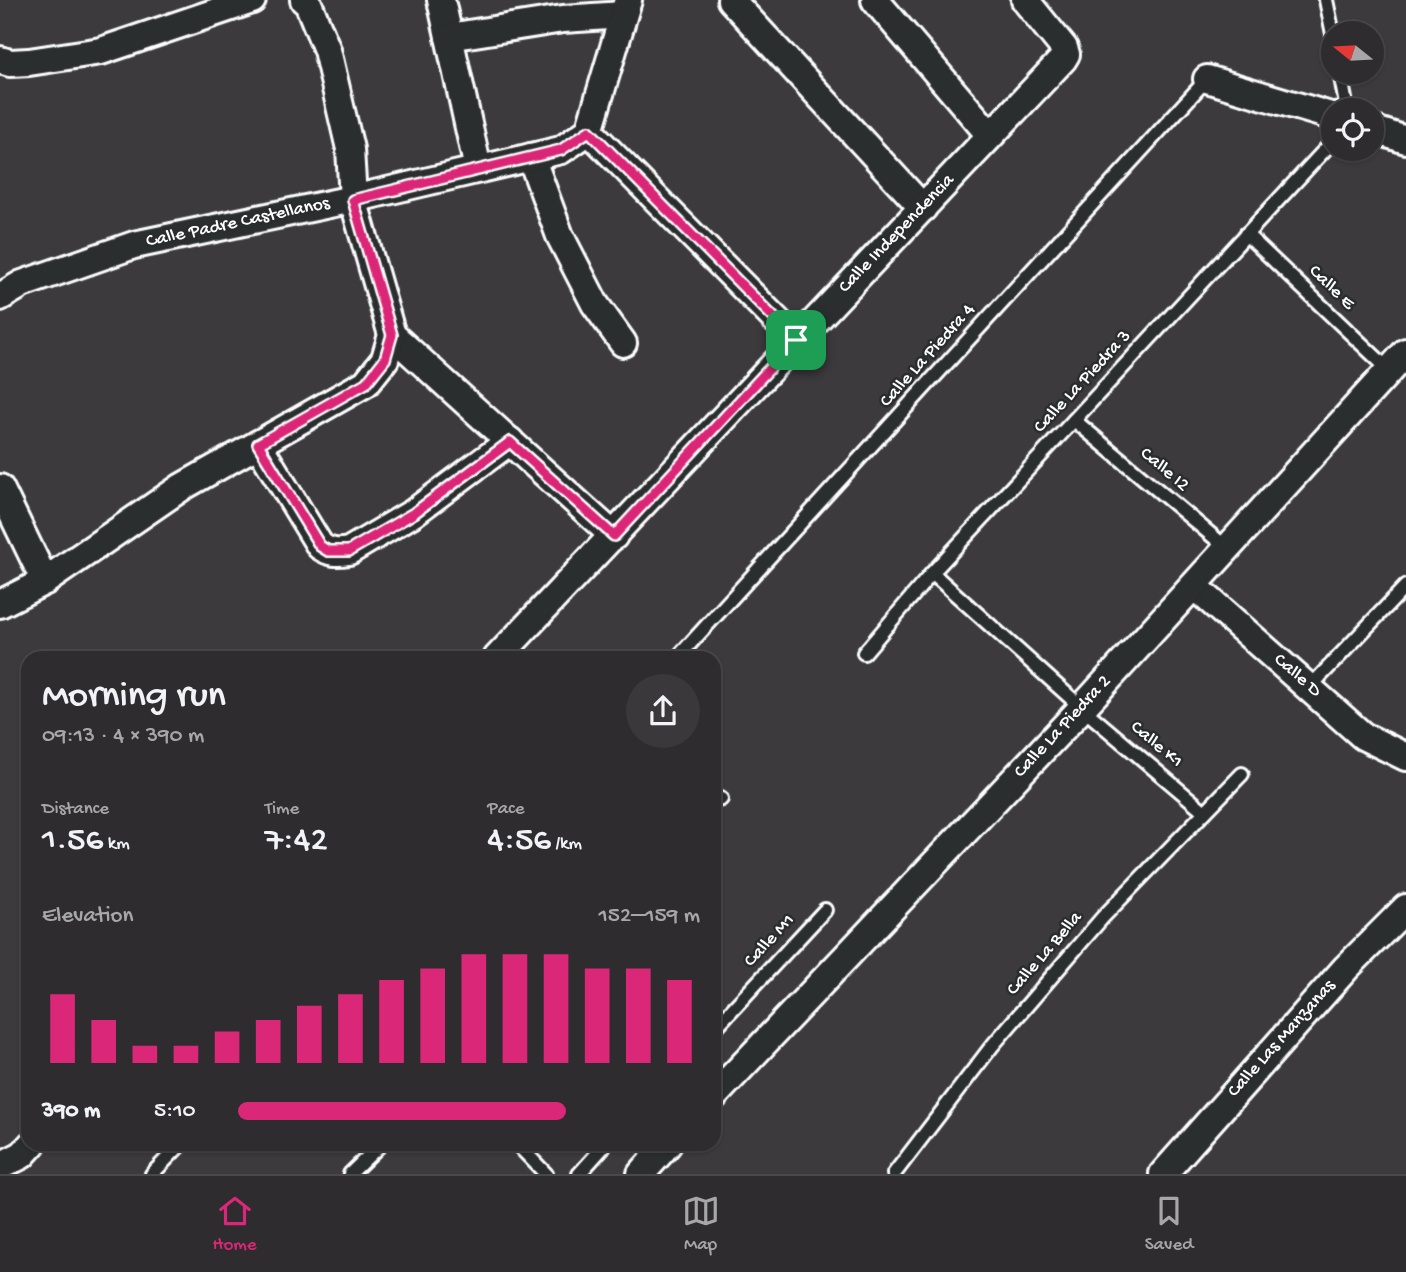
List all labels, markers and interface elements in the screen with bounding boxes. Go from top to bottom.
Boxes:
north arrow [1321,21,1384,84]
map controls [1321,21,1384,161]
button: locate [1321,98,1384,161]
street label: Calle Independencia [834,168,961,299]
street label: Calle Padre Castellanos [144,192,333,254]
street label: Calle E [1303,260,1360,316]
street label: Calle La Piedra 4 [875,299,981,413]
pin [766,310,826,370]
icon: arrive [777,321,815,359]
street label: Calle La Piedra 3 [1029,326,1137,438]
street label: Calle I2 [1135,443,1193,497]
street label: Calle D [1268,649,1326,703]
street label: Calle La Piedra 2 [1010,671,1116,783]
button: share [626,674,700,748]
text: Morning run [42,675,226,719]
street label: Calle K1 [1125,716,1187,774]
text: 09:13 · 4 × 390 m [42,723,204,750]
text: Distance [42,798,109,821]
text: Time [265,798,299,821]
text: Pace [487,798,525,821]
text: 1.56 [42,821,103,862]
text: 7:42 [265,821,328,862]
text: 4:56 [487,821,551,862]
text: km [103,833,130,856]
text: /km [551,833,582,856]
text: Elevation [42,903,133,930]
text: 152–159 m [599,903,700,930]
street label: Calle La Bella [1002,906,1089,1001]
street label: Calle M1 [740,910,800,972]
street label: Calle Las Manzanas [1223,975,1342,1103]
text: 390 m [42,1098,100,1125]
text: 5:10 [154,1098,196,1125]
tab: Home [213,1192,257,1257]
tab: Map [682,1192,720,1257]
tab: Saved [1145,1192,1193,1257]

